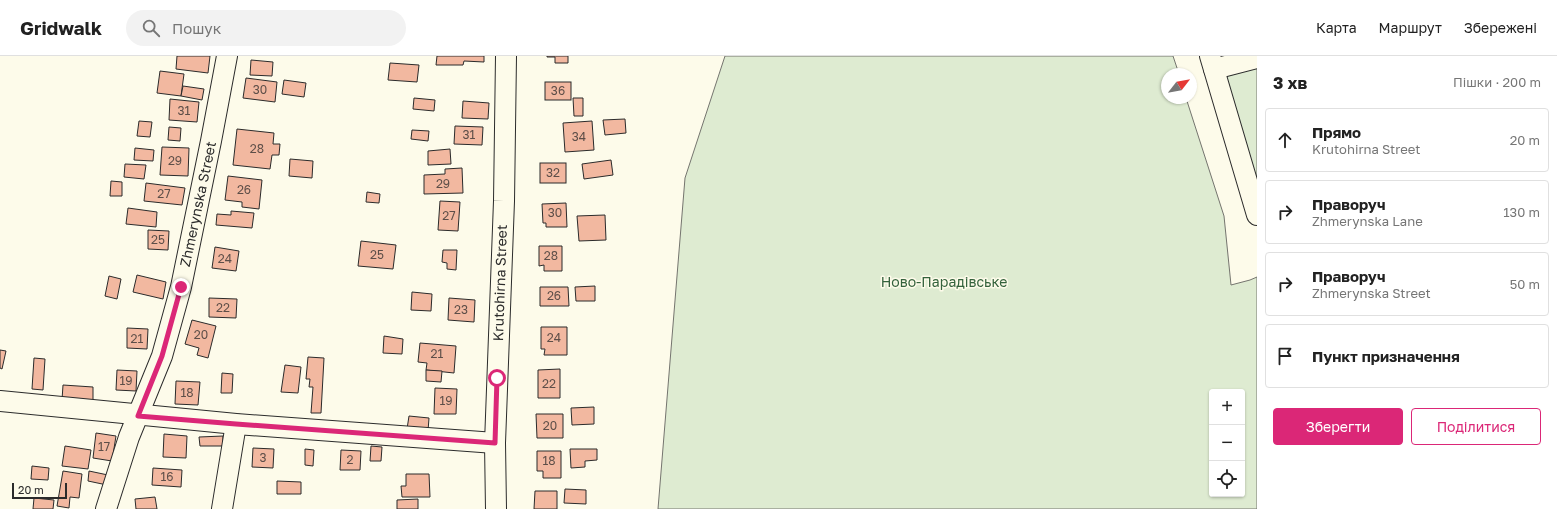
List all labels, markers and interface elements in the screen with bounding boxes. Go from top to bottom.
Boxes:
search box [126,10,406,46]
text: Gridwalk [20,16,102,39]
icon: search [140,17,162,39]
text: Пошук [172,19,221,37]
text: Карта [1316,19,1357,36]
text: Маршрут [1379,19,1442,36]
text: Збережені [1464,19,1537,36]
north arrow [1161,68,1197,104]
text: 3 хв [1273,72,1307,93]
text: Пішки · 200 m [1453,74,1541,90]
house number: 30 [253,82,267,97]
house number: 36 [551,83,565,98]
house number: 31 [178,103,191,118]
text: Прямо [1312,123,1361,141]
house number: 31 [463,127,476,142]
house number: 34 [572,129,586,144]
icon: ahead [1274,129,1296,151]
text: 20 m [1510,132,1540,148]
street label: Zhmerynska Street [176,140,219,268]
house number: 28 [250,141,264,156]
text: Krutohirna Street [1312,141,1421,157]
house number: 29 [168,153,182,168]
house number: 32 [546,165,560,180]
house number: 29 [436,176,450,191]
house number: 26 [237,182,251,197]
house number: 27 [157,186,171,201]
text: Праворуч [1312,195,1386,213]
icon: right [1274,201,1296,223]
text: 130 m [1503,204,1540,220]
house number: 30 [548,205,562,220]
house number: 27 [442,208,456,223]
text: Zhmerynska Lane [1312,213,1423,229]
street label: Krutohirna Street [489,224,510,342]
house number: 25 [151,232,165,247]
house number: 25 [370,247,384,262]
house number: 28 [544,248,558,263]
house number: 24 [218,251,232,266]
text: Праворуч [1312,267,1386,285]
park label: Ново-Парадівське [881,273,1007,290]
icon: right [1274,273,1296,295]
text: 50 m [1510,276,1540,292]
route end [172,278,190,296]
text: Zhmerynska Street [1312,285,1431,301]
house number: 26 [547,288,561,303]
house number: 22 [216,300,230,315]
house number: 23 [454,302,468,317]
house number: 20 [194,327,208,342]
house number: 24 [547,330,561,345]
house number: 21 [131,331,144,346]
icon: arrive [1274,345,1296,367]
house number: 21 [431,346,444,361]
text: Пункт призначення [1312,347,1460,365]
route start [488,369,506,387]
house number: 19 [119,373,133,388]
house number: 22 [542,376,556,391]
house number: 18 [180,385,194,400]
map controls [1209,389,1245,497]
button: + [1209,389,1245,425]
house number: 19 [439,393,453,408]
button: Зберегти [1273,408,1403,445]
button: Поділитися [1411,408,1541,445]
house number: 20 [543,418,557,433]
button: − [1209,425,1245,461]
house number: 17 [98,439,110,454]
house number: 3 [259,450,267,465]
house number: 2 [347,452,354,467]
house number: 18 [542,453,556,468]
button: locate [1209,461,1245,497]
house number: 16 [160,469,174,484]
scale bar [12,481,67,500]
text: 20 m [18,483,44,496]

